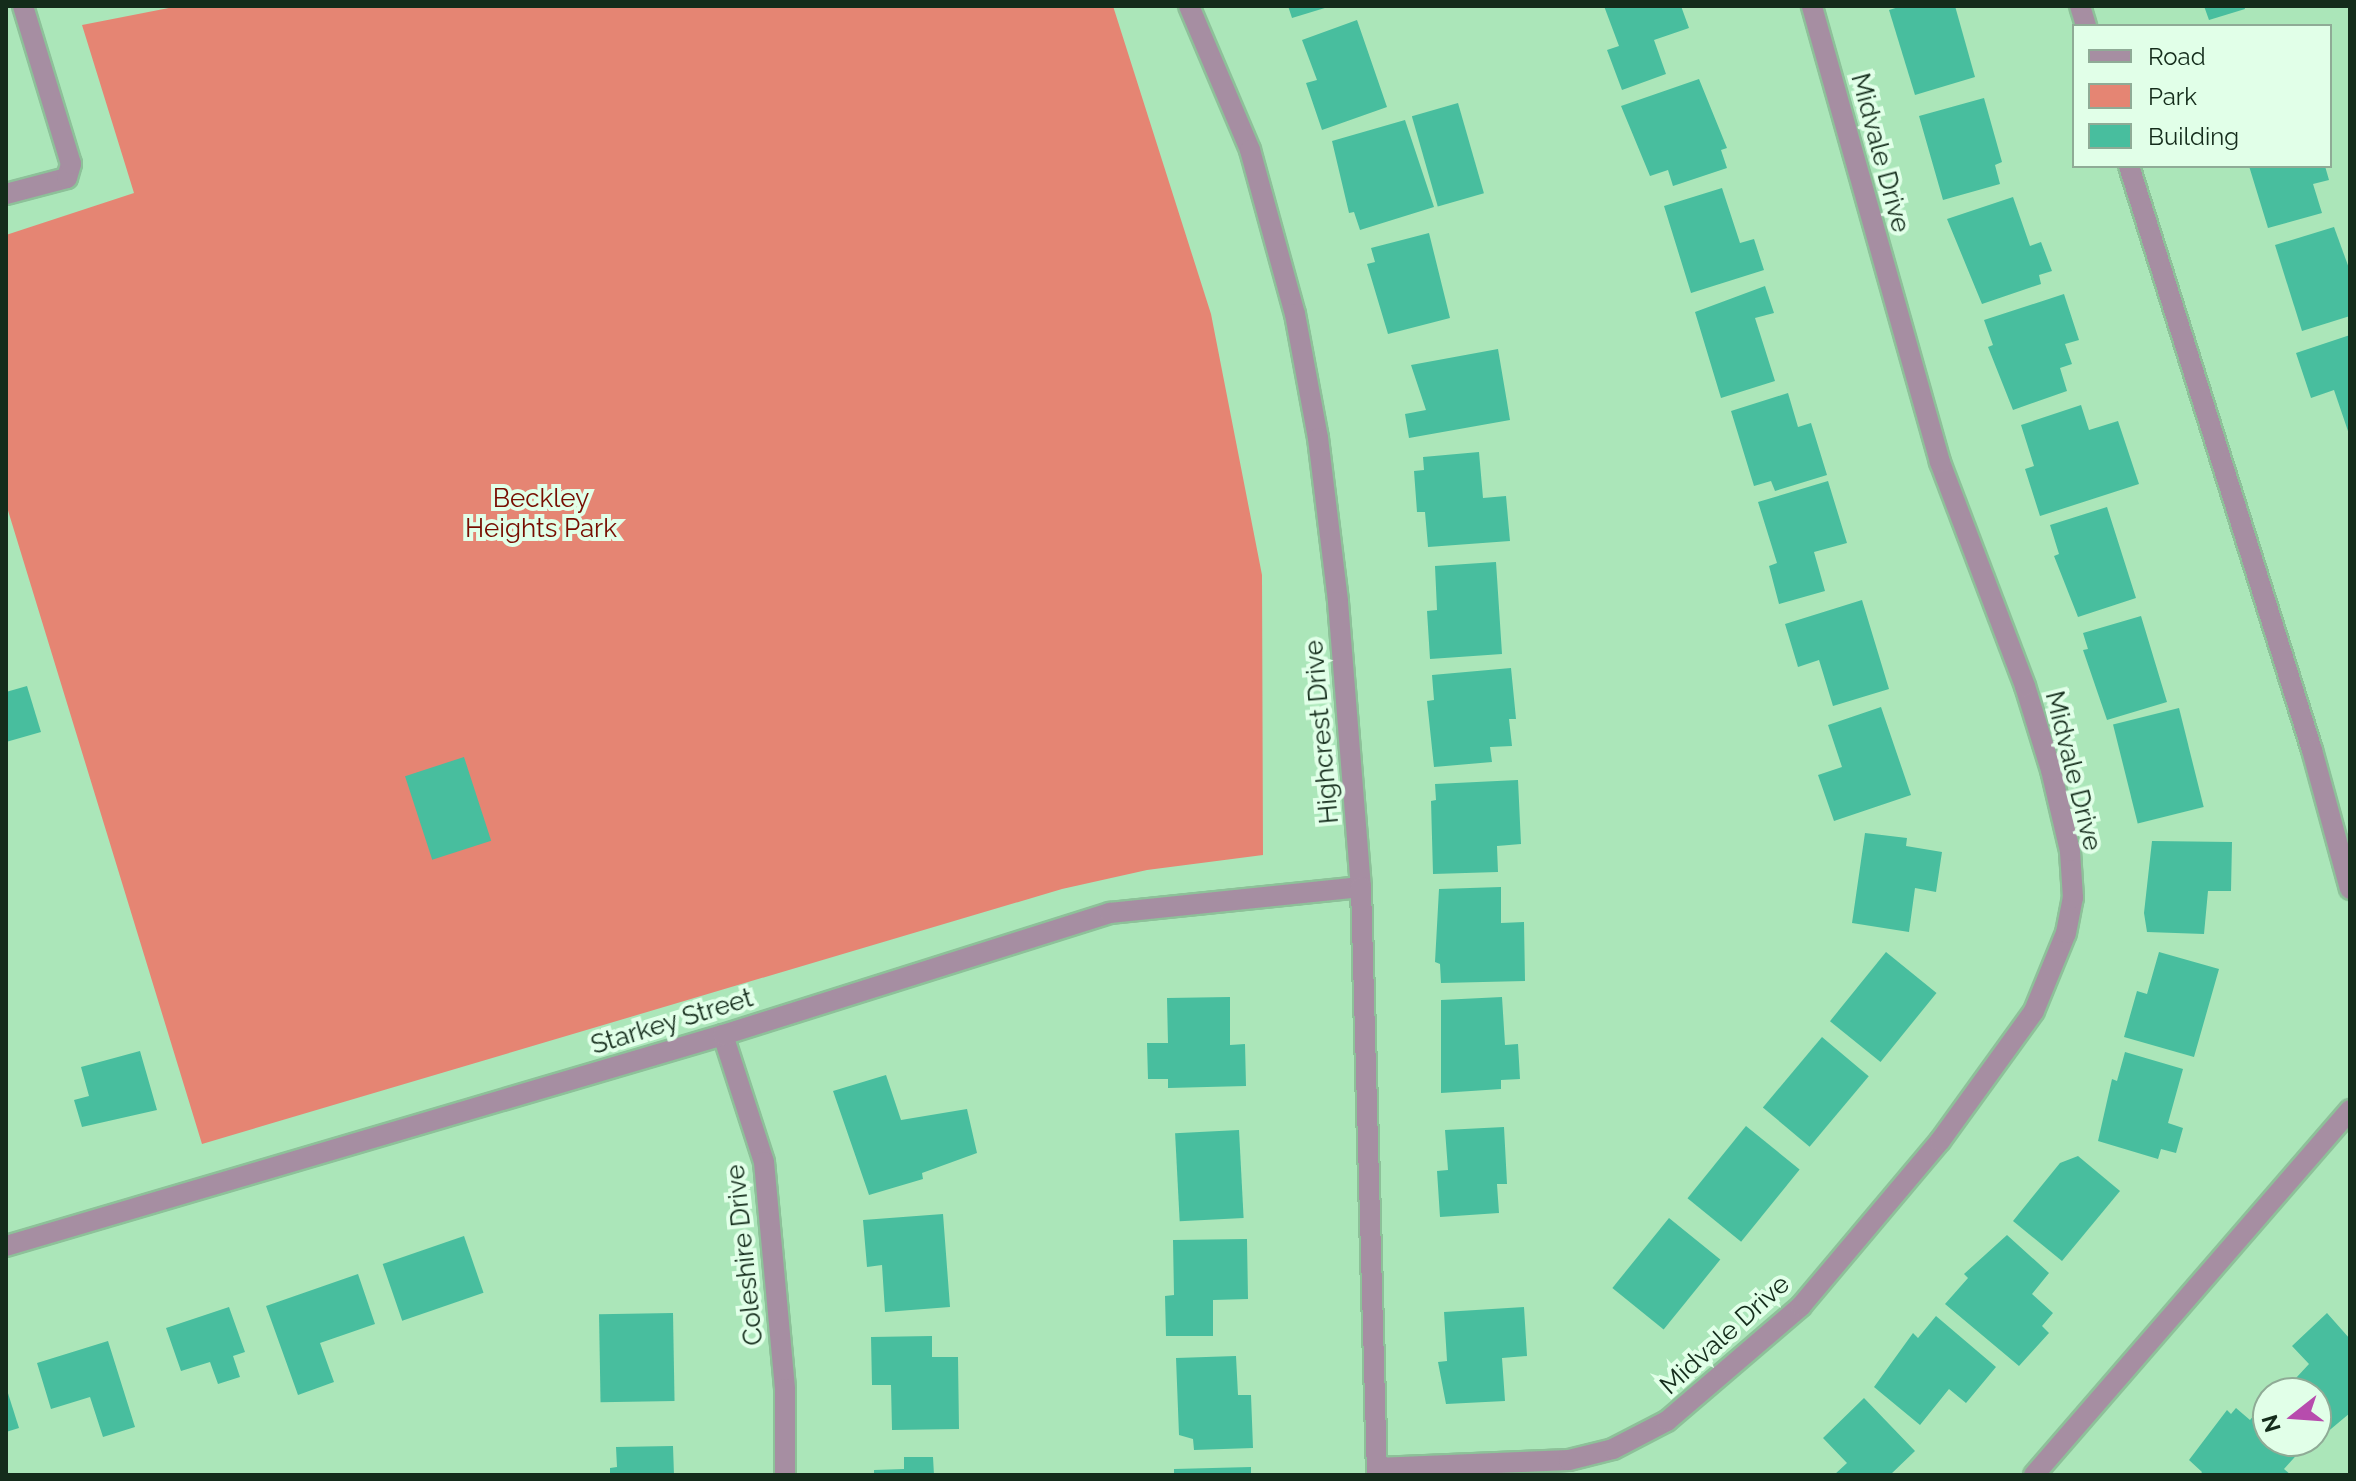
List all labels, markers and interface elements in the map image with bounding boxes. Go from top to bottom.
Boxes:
legend [2072,24,2332,168]
text: Road [2148,42,2206,71]
street label: Midvale Drive [1844,70,1916,236]
text: Park [2148,82,2197,111]
text: Building [2148,122,2239,151]
park label: Beckley Heights Park [465,483,617,544]
street label: Highcrest Drive [1298,639,1346,825]
street label: Midvale Drive [2038,688,2108,854]
street label: Starkey Street [587,982,757,1062]
street label: Coleshire Drive [720,1163,770,1347]
street label: Midvale Drive [1654,1269,1796,1401]
north arrow [2252,1377,2332,1457]
text: N [2256,1412,2286,1435]

